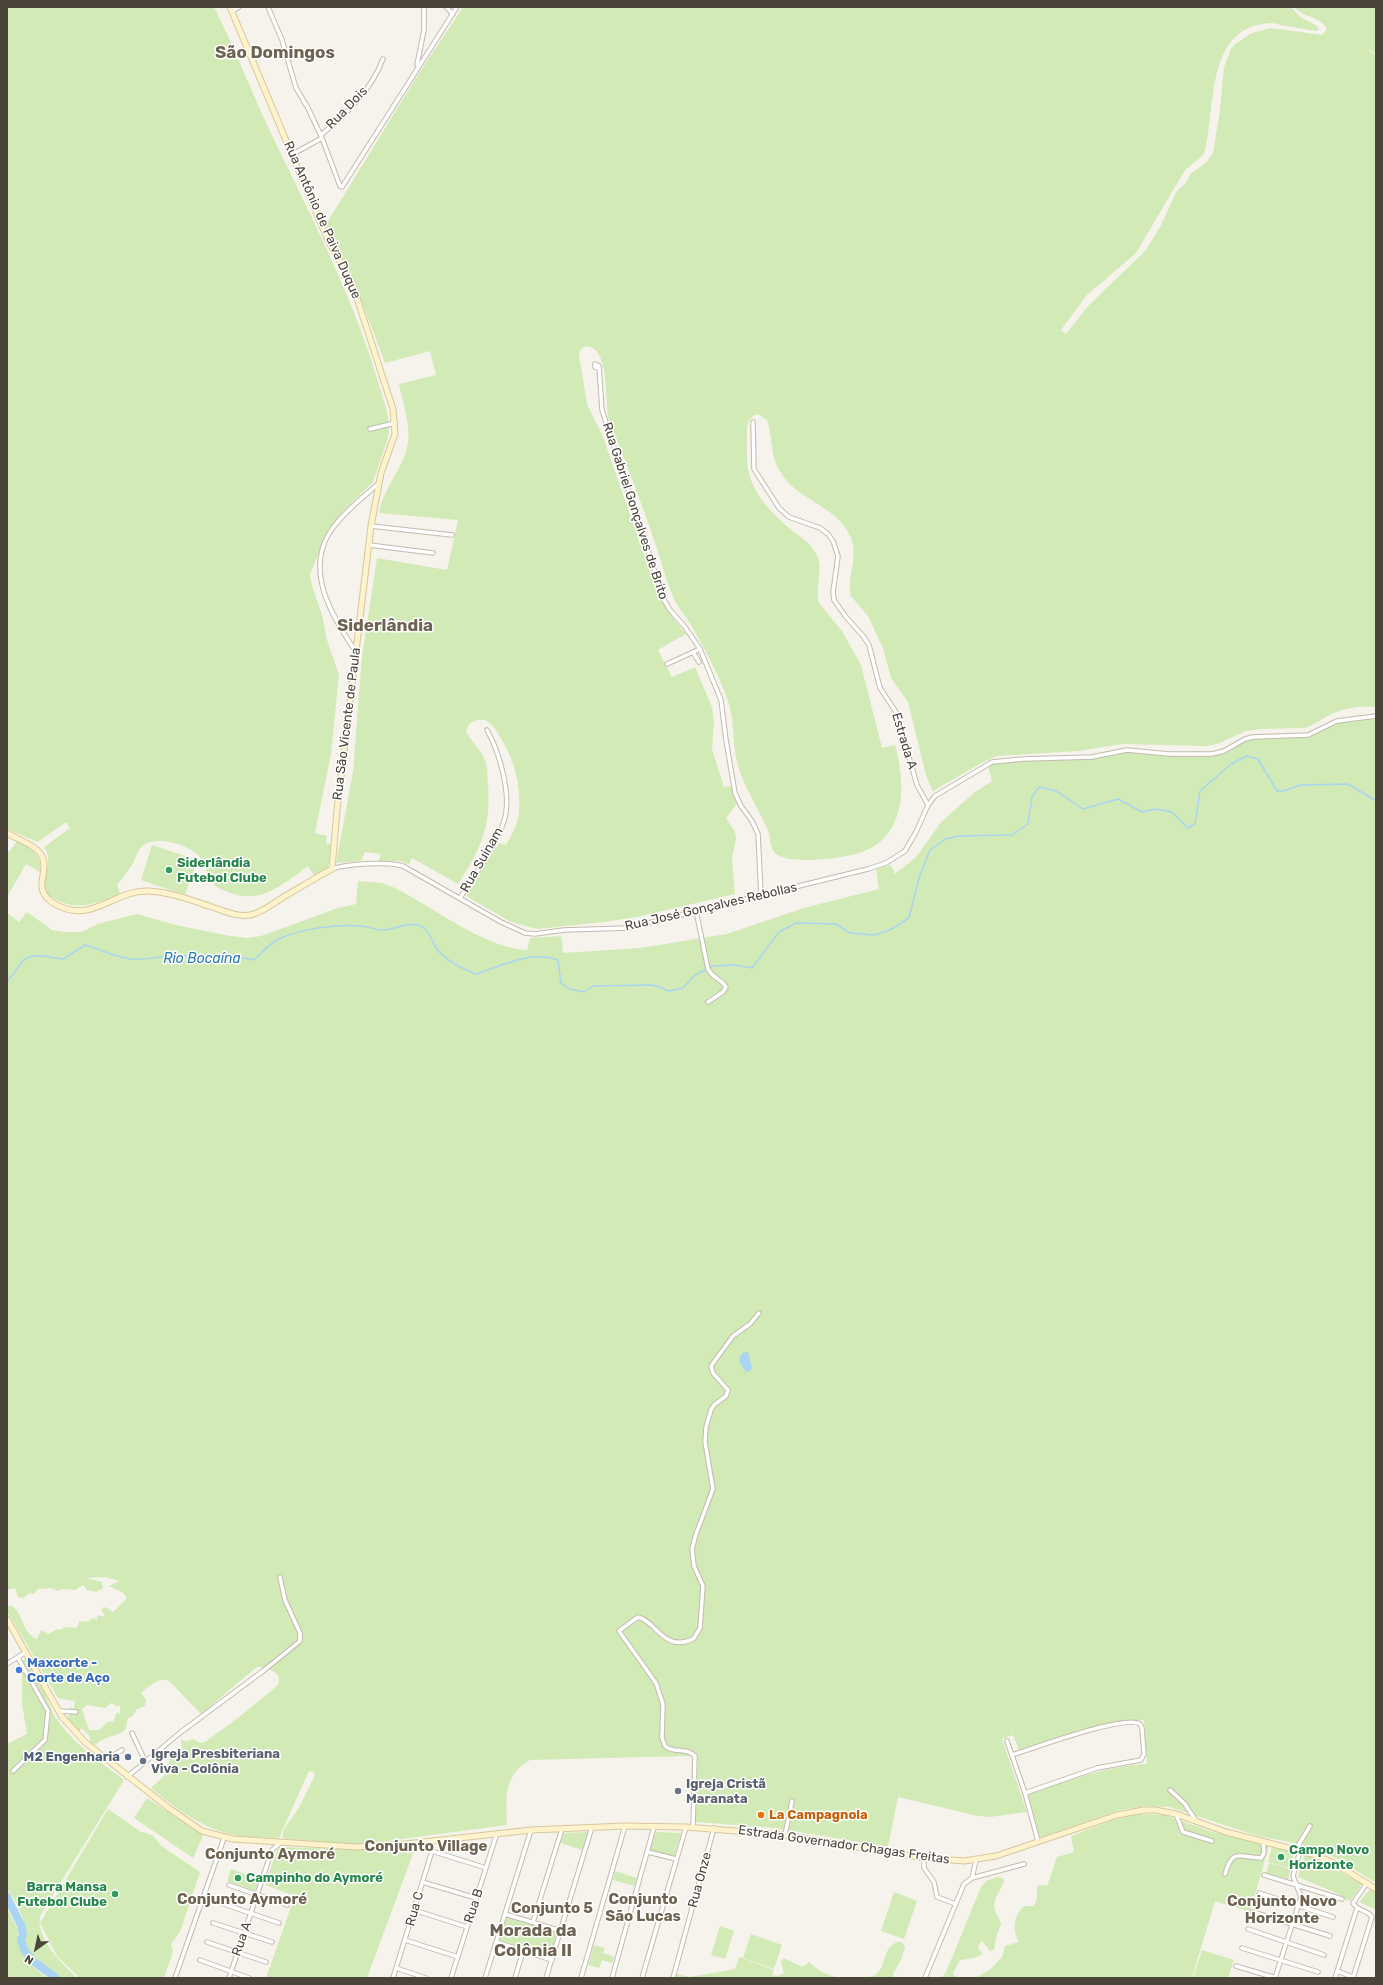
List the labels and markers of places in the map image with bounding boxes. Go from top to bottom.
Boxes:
place label: Siderlândia Futebol Clube [177,855,267,886]
marker: Siderlândia Futebol Clube [164,865,174,875]
place label: Maxcorte - Corte de Aço [27,1655,110,1686]
marker: Maxcorte - Corte de Aço [14,1665,24,1675]
place label: Igreja Presbiteriana Viva - Colônia [151,1746,280,1777]
place label: M2 Engenharia [24,1749,120,1765]
marker: M2 Engenharia [123,1752,133,1762]
marker: Igreja Presbiteriana Viva - Colônia [138,1756,148,1766]
place label: Igreja Cristã Maranata [686,1776,766,1807]
marker: Igreja Cristã Maranata [673,1786,683,1796]
place label: La Campagnola [769,1807,868,1823]
marker: La Campagnola [756,1810,766,1820]
place label: Campo Novo Horizonte [1289,1842,1369,1873]
marker: Campo Novo Horizonte [1276,1852,1286,1862]
place label: Campinho do Aymoré [246,1870,383,1886]
marker: Campinho do Aymoré [233,1873,243,1883]
place label: Barra Mansa Futebol Clube [17,1879,107,1910]
marker: Barra Mansa Futebol Clube [110,1889,120,1899]

